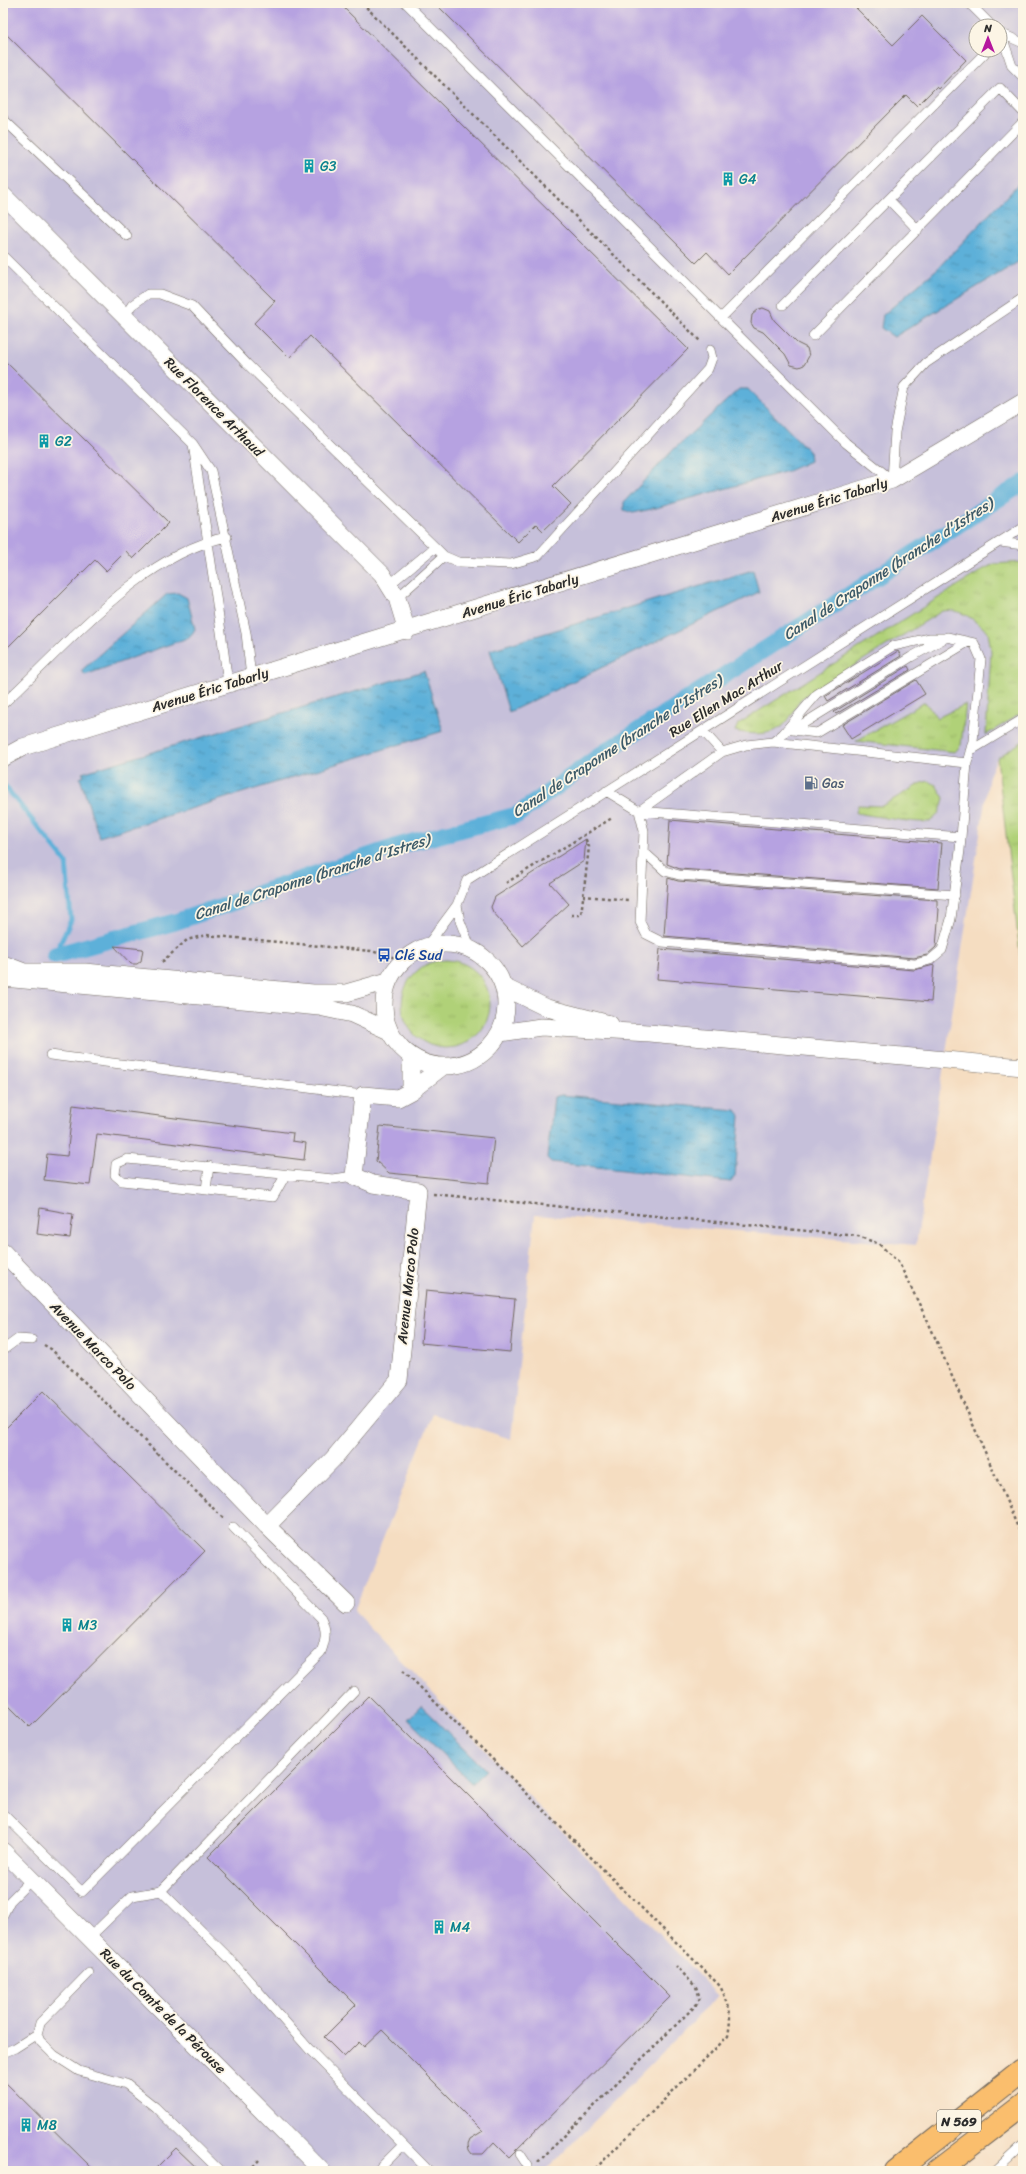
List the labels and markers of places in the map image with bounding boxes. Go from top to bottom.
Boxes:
place label: G3 [320,154,337,179]
building icon: G3 [301,158,317,174]
place label: G4 [739,167,757,192]
building icon: G4 [720,171,736,187]
place label: G2 [55,429,72,454]
building icon: G2 [36,433,52,449]
place label: Gas [822,771,845,796]
fuel station icon: Gas [803,775,819,791]
place label: Clé Sud [395,943,444,968]
bus stop icon: Clé Sud [376,947,392,963]
place label: M3 [78,1613,97,1638]
building icon: M3 [59,1617,75,1633]
place label: M4 [450,1915,470,1940]
building icon: M4 [431,1919,447,1935]
place label: M8 [37,2113,57,2138]
building icon: M8 [18,2117,34,2133]

